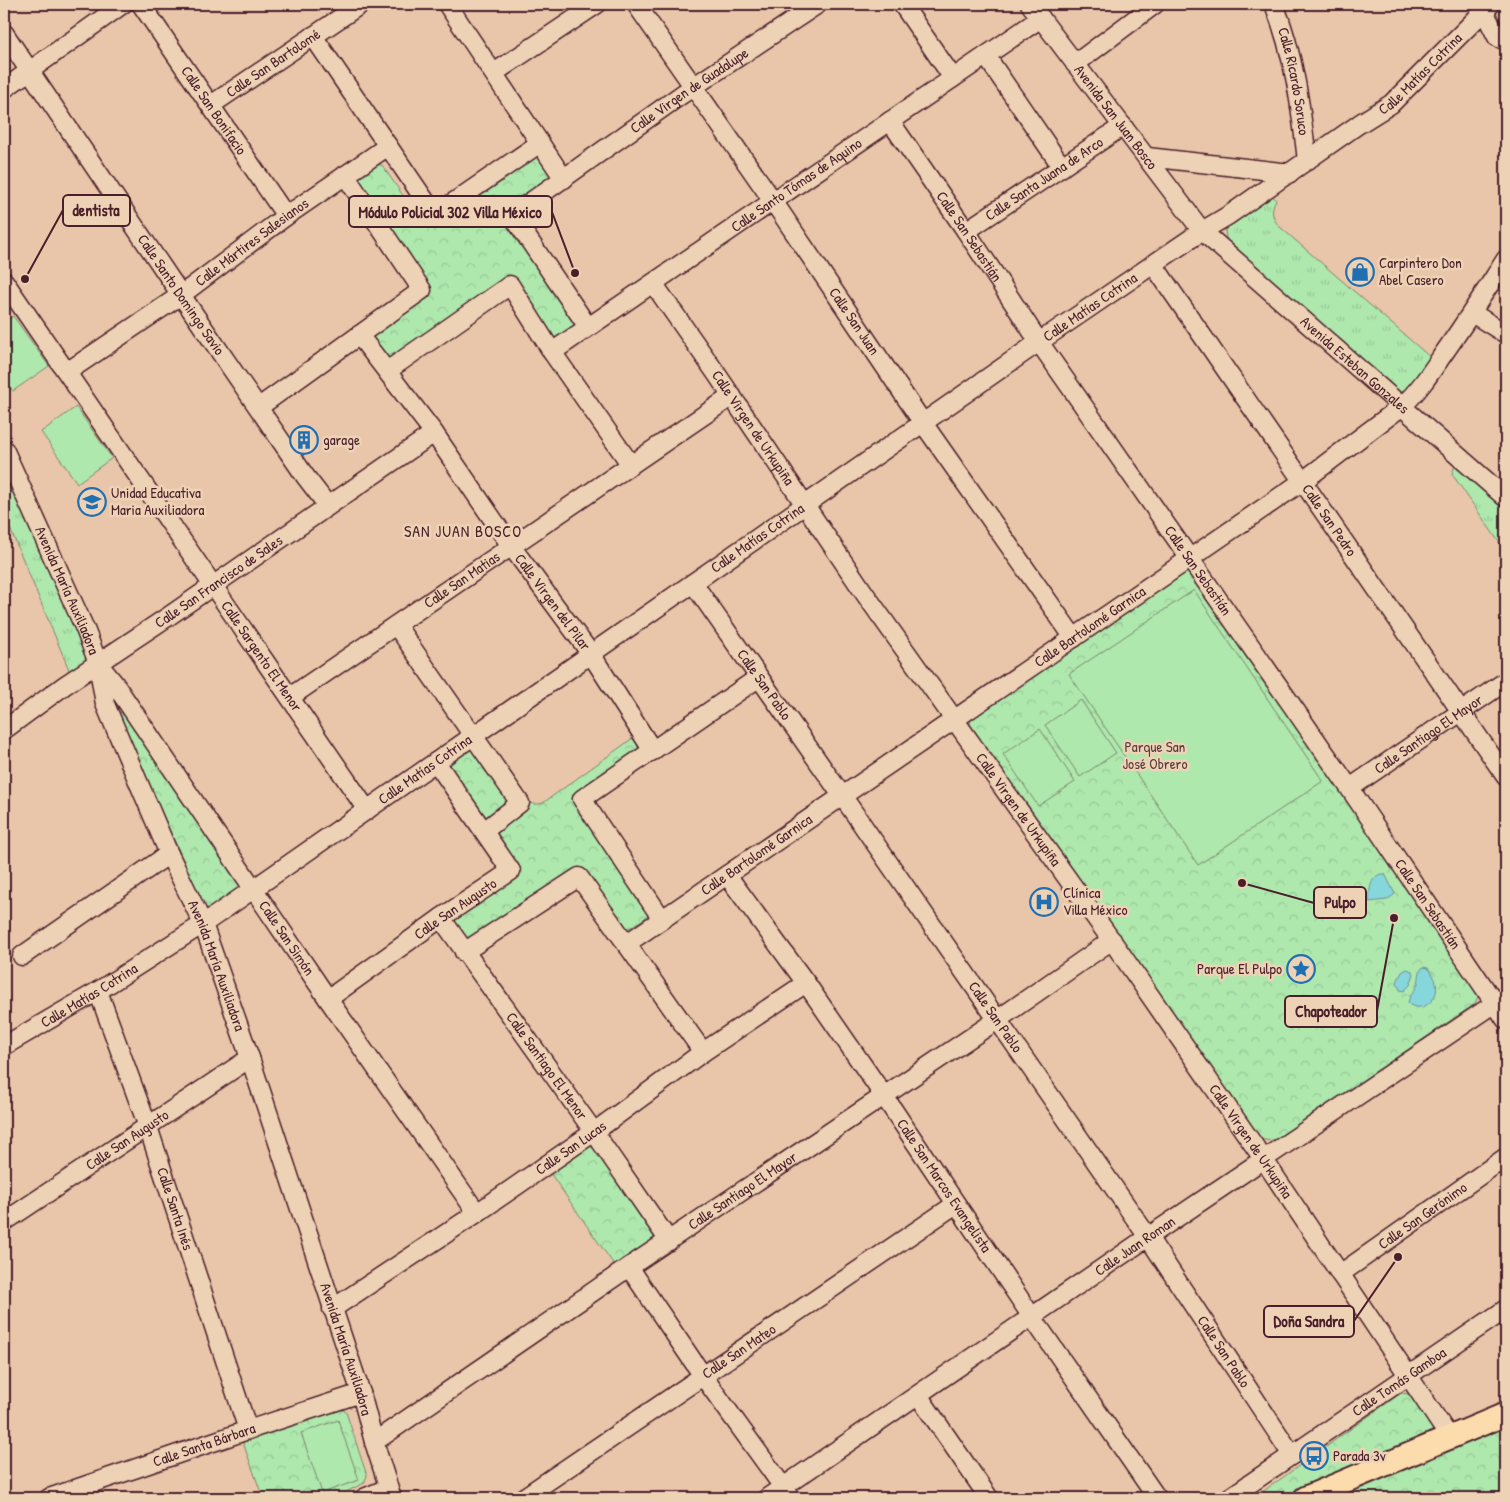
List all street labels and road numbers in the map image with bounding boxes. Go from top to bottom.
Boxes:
street label: Calle San Bartolomé [222,23,324,102]
street label: Calle Ricardo Soruco [1273,24,1315,136]
street label: Calle Matías Cotrina [1374,28,1467,119]
street label: Calle Virgen de Guadalupe [626,42,752,138]
street label: Avenida San Juan Bosco [1070,60,1163,174]
street label: Calle San Bonifacio [176,62,252,159]
street label: Calle Santa Juana de Arco [981,131,1107,225]
street label: Calle Santo Tómas de Aquino [726,132,866,237]
street label: Calle San Sebastián [932,187,1008,286]
street label: Calle Mártires Salesianos [190,192,313,291]
street label: Calle Santo Domingo Savio [133,230,230,359]
street label: Calle Matías Cotrina [1039,267,1141,346]
street label: Calle San Juan [824,283,885,359]
street label: Avenida Esteban Gonzales [1296,311,1414,419]
street label: Calle Virgen de Urkupiña [707,366,800,489]
street label: Calle San Pedro [1297,479,1362,560]
street label: Calle Matías Cotrina [706,498,808,578]
street label: Calle San Sebastián [1160,521,1237,620]
street label: Avenida María Auxiliadora [30,523,105,658]
street label: Calle San Francisco de Sales [150,530,287,633]
street label: Calle San Matias [419,546,504,613]
street label: Calle Virgen del Pilar [510,549,596,655]
street label: Calle Bartolomé Garnica [1030,581,1150,672]
street label: Calle Sargento El Menor [216,596,308,716]
street label: Calle San Pablo [732,644,797,724]
street label: Calle Santiago El Mayor [1370,689,1487,779]
street label: Calle Matías Cotrina [374,729,476,809]
street label: Calle Virgen de Urkupiña [971,748,1067,870]
street label: Calle Bartolomé Garnica [696,809,816,900]
street label: Calle San Sebastián [1390,854,1466,953]
street label: Calle San Augusto [409,873,501,944]
street label: Avenida María Auxiliadora [183,896,251,1034]
street label: Calle San Simón [254,896,320,980]
street label: Calle Matías Cotrina [37,957,141,1032]
street label: Calle San Pablo [964,977,1028,1057]
street label: Calle Santiago El Menor [502,1008,593,1124]
street label: Calle Virgen de Urkupiña [1204,1080,1298,1203]
street label: Calle San Augusto [81,1104,173,1175]
street label: Calle San Marcos Evangelista [892,1114,997,1257]
street label: Calle San Lucas [531,1115,610,1180]
street label: Calle Santiago El Mayor [684,1146,801,1235]
street label: Calle Santa Inés [152,1164,199,1253]
street label: Calle San Gerónimo [1374,1177,1471,1254]
street label: Calle Juan Roman [1090,1210,1179,1281]
street label: Avenida María Auxiliadora [315,1280,378,1418]
street label: Calle San Pablo [1193,1311,1256,1391]
street label: Calle San Mateo [698,1318,780,1384]
street label: Calle Tomás Gamboa [1348,1342,1450,1421]
street label: Calle Santa Bárbara [150,1417,258,1472]

